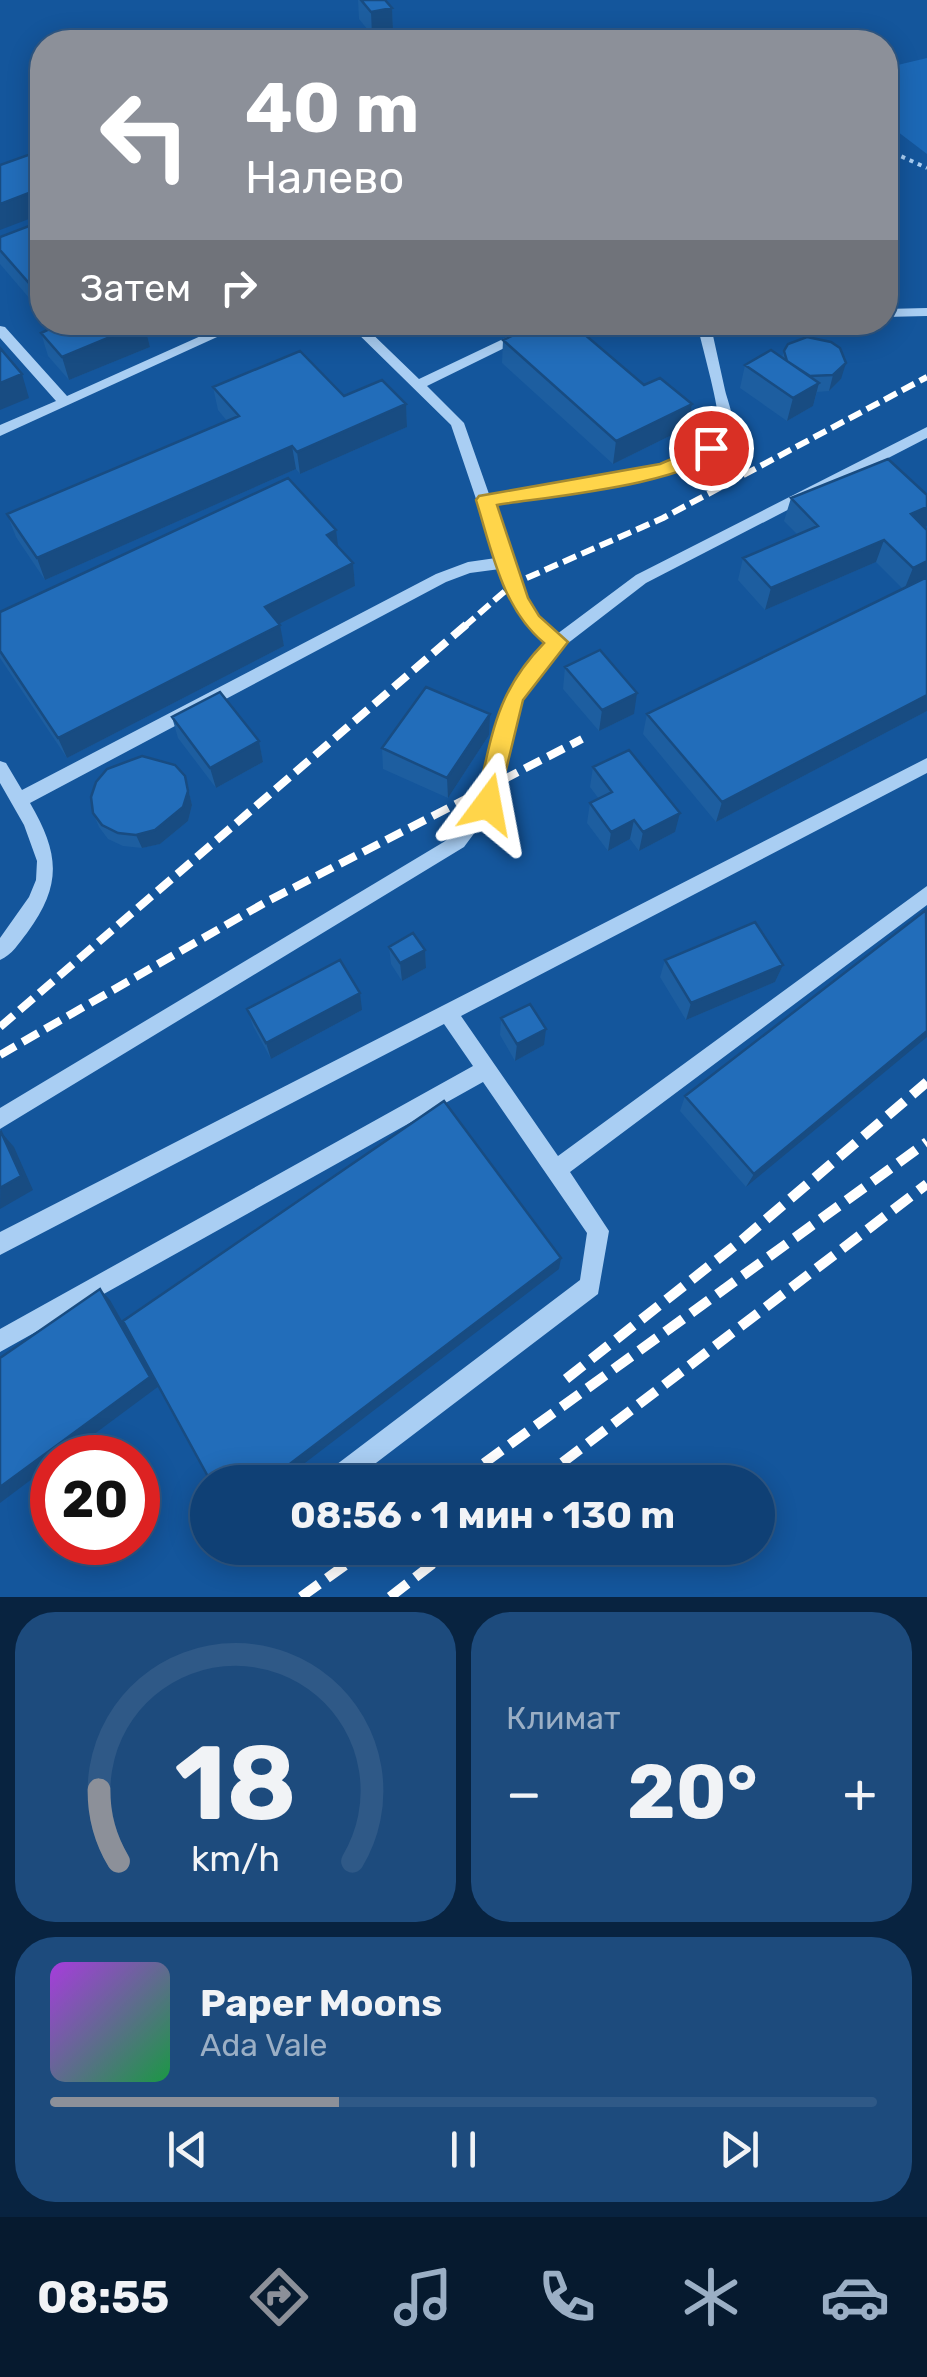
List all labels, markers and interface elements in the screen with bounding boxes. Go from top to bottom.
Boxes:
text: 40 m [245,67,419,150]
icon: left [80,70,210,200]
text: Налево [245,151,404,204]
icon: right [211,260,266,315]
text: Затем [80,265,191,311]
pin [669,406,754,491]
icon: arrive [684,421,739,476]
position arrow [436,752,540,856]
speed limit sign: 20 [30,1435,160,1565]
text: 08:56 · 1 мин · 130 m [290,1492,675,1538]
text: Климат [506,1699,620,1737]
text: 18 [174,1722,297,1845]
text: 20° [627,1748,758,1837]
text: − [506,1761,542,1826]
text: + [843,1761,877,1826]
text: km/h [191,1838,280,1880]
text: Paper Moons [200,1980,442,2026]
text: Ada Vale [200,2026,327,2064]
icon: previous [160,2122,215,2177]
icon: pause [436,2122,491,2177]
icon: next [712,2122,767,2177]
icon: directions [244,2262,314,2332]
icon: music [388,2262,458,2332]
icon: phone [532,2262,602,2332]
icon: climate [676,2262,746,2332]
icon: car [820,2262,890,2332]
text: 08:55 [37,2271,169,2324]

